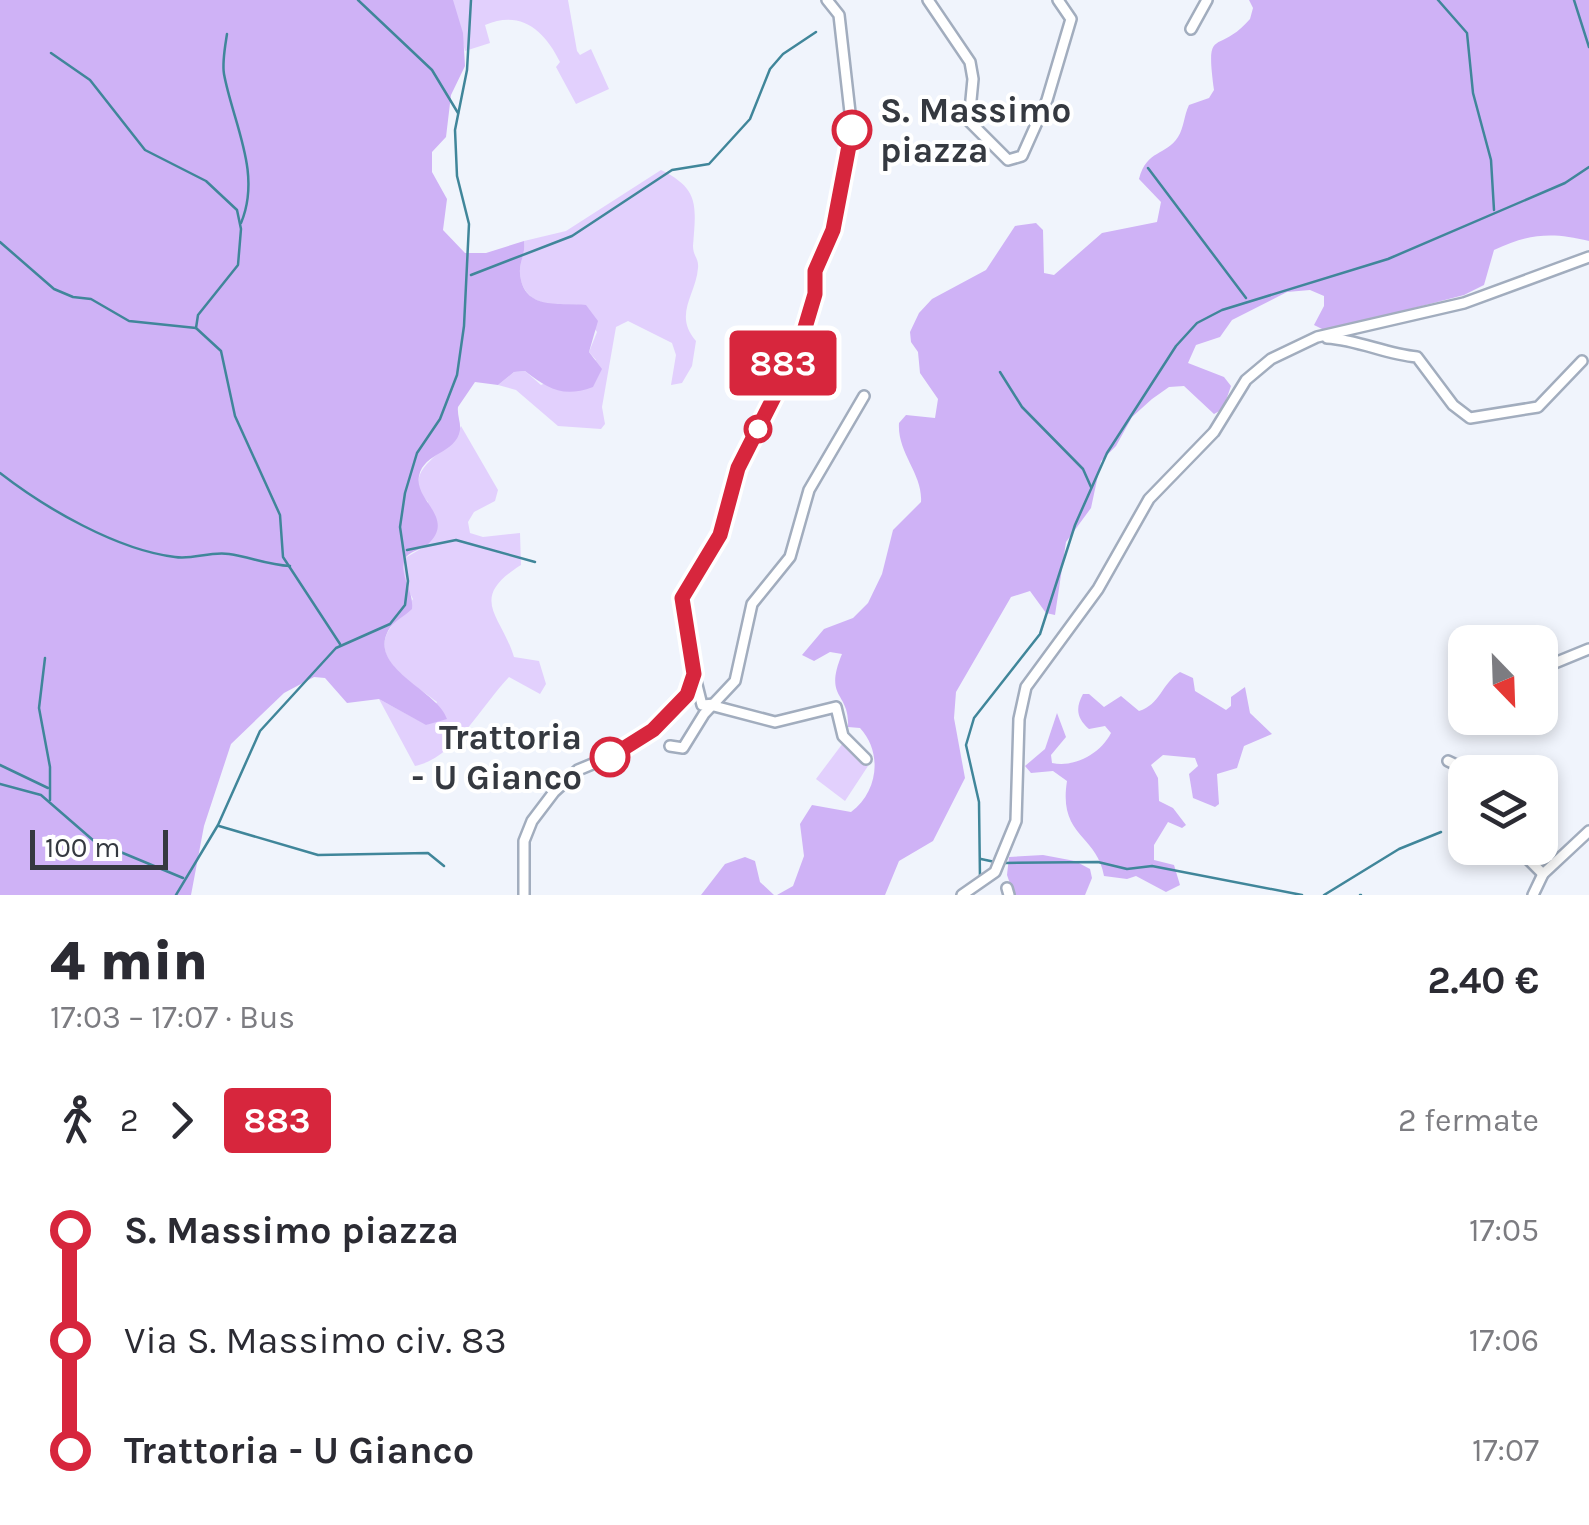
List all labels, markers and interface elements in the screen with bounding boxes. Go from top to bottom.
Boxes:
place label: S. Massimo piazza [880,90,1071,171]
marker: S. Massimo piazza [833,111,871,149]
line badge: 883 [726,330,840,396]
text: 883 [749,343,817,384]
unlabelled marker [745,416,771,442]
north arrow [1448,625,1558,735]
map controls [1448,625,1558,865]
place label: Trattoria - U Gianco [411,717,582,798]
marker: Trattoria - U Gianco [591,738,629,776]
button: layers [1448,755,1558,865]
scale bar [30,825,168,870]
text: 100 m [45,831,120,864]
text: 4 min [50,929,208,993]
text: 2.40 € [1428,958,1539,1003]
text: 17:03 – 17:07 · Bus [50,999,295,1036]
icon: walk [50,1093,105,1148]
icon: forward [154,1093,209,1148]
text: 883 [244,1100,311,1141]
text: 2 [120,1102,139,1139]
text: 2 fermate [1398,1102,1539,1139]
text: S. Massimo piazza [124,1208,459,1253]
text: 17:05 [1469,1212,1539,1249]
text: Via S. Massimo civ. 83 [124,1318,507,1363]
text: 17:06 [1469,1322,1539,1359]
text: Trattoria - U Gianco [124,1428,474,1473]
text: 17:07 [1472,1432,1539,1469]

